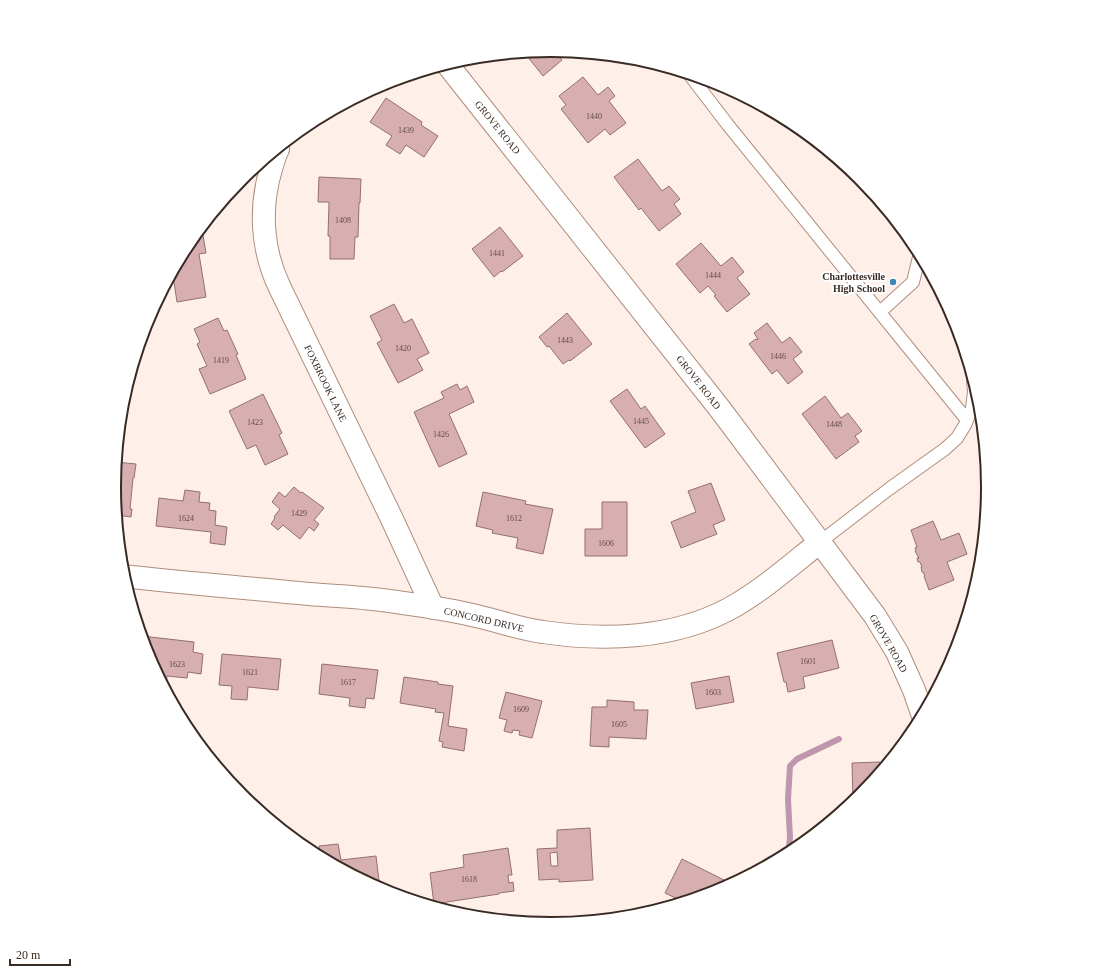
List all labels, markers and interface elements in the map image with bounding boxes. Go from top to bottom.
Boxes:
street label: GROVE ROAD [473,98,522,156]
house number: 1440 [586,112,602,121]
house number: 1439 [398,126,414,135]
house number: 1408 [335,216,351,225]
house number: 1441 [489,249,505,258]
house number: 1444 [705,271,721,280]
place label: Charlottesville High School [822,271,886,294]
marker: Charlottesville High School [888,277,898,287]
house number: 1443 [557,336,573,345]
street label: FOXBROOK LANE [302,343,349,423]
house number: 1420 [395,344,411,353]
house number: 1446 [770,352,786,361]
street label: GROVE ROAD [674,353,723,411]
house number: 1419 [213,356,229,365]
house number: 1445 [633,417,649,426]
house number: 1423 [247,418,263,427]
house number: 1448 [826,420,842,429]
house number: 1426 [433,430,449,439]
house number: 1429 [291,509,307,518]
house number: 1624 [178,514,194,523]
house number: 1612 [506,514,522,523]
house number: 1606 [598,539,614,548]
street label: CONCORD DRIVE [443,605,525,634]
street label: GROVE ROAD [867,612,910,674]
house number: 1601 [800,657,816,666]
house number: 1623 [169,660,185,669]
house number: 1621 [242,668,258,677]
house number: 1617 [340,678,356,687]
house number: 1603 [705,688,721,697]
house number: 1609 [513,705,529,714]
house number: 1605 [611,720,627,729]
house number: 1618 [461,875,477,884]
scale bar [10,941,70,967]
text: 20 m [16,948,41,962]

